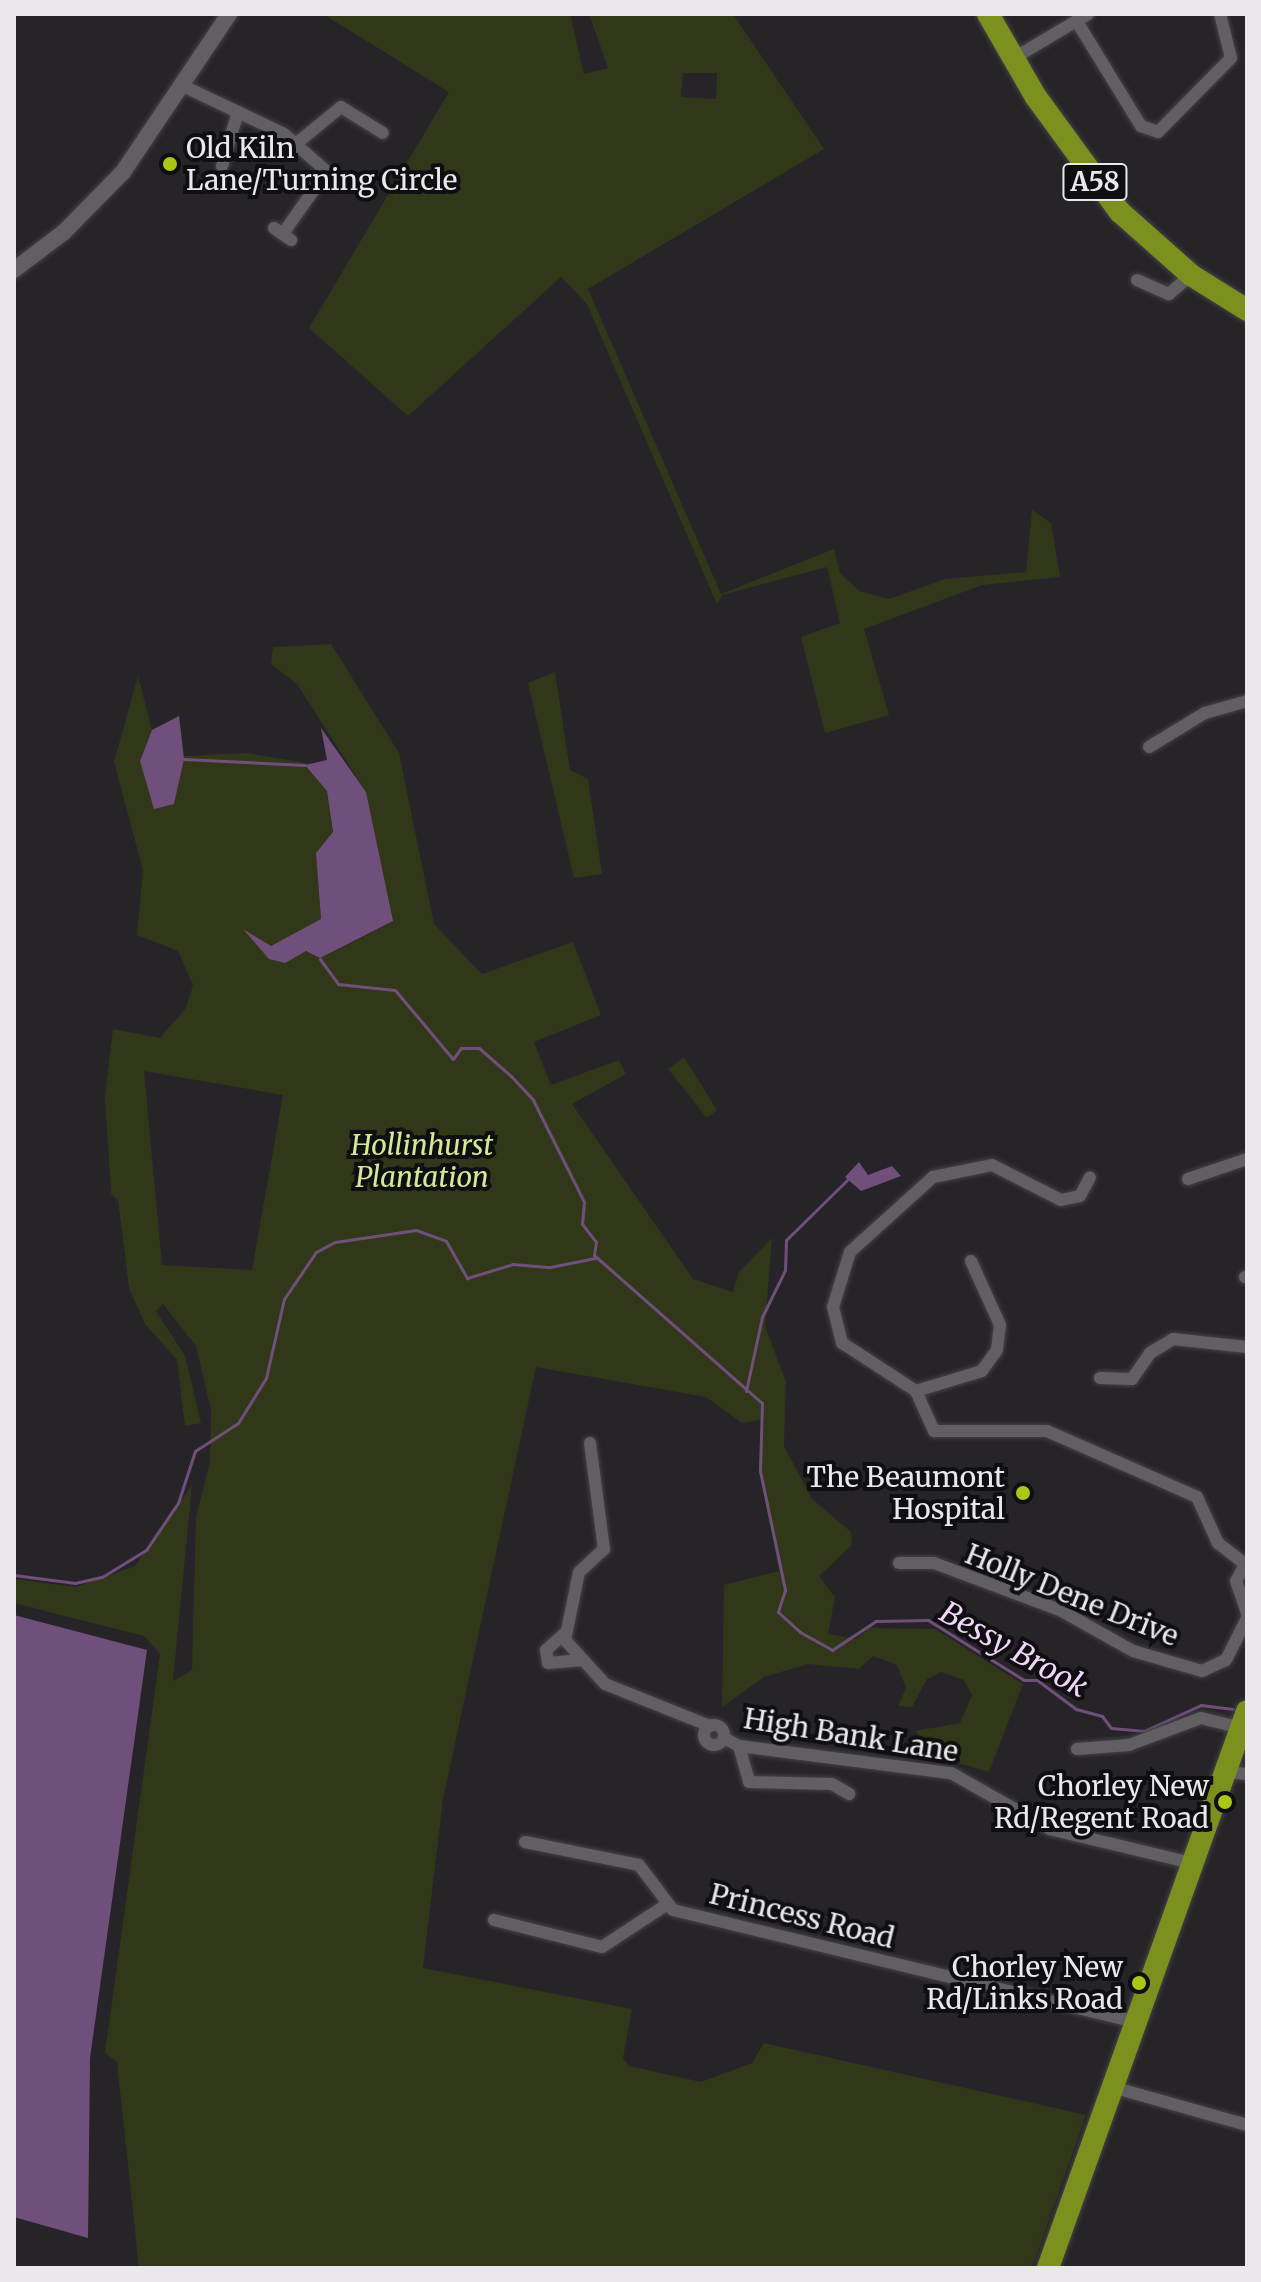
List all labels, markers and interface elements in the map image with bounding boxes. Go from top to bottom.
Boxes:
place label: Old Kiln Lane/Turning Circle [186,131,457,197]
marker: Old Kiln Lane/Turning Circle [161,155,179,173]
road number: A58 [1061,160,1129,204]
park label: Hollinhurst Plantation [351,1128,493,1194]
place label: The Beaumont Hospital [807,1460,1005,1526]
marker: The Beaumont Hospital [1012,1482,1034,1504]
street label: Holly Dene Drive [961,1537,1183,1653]
water label: Bessy Brook [934,1594,1094,1704]
street label: High Bank Lane [741,1701,961,1769]
place label: Chorley New Rd/Regent Road [994,1769,1209,1835]
marker: Chorley New Rd/Regent Road [1216,1793,1234,1811]
street label: Princess Road [706,1877,898,1955]
place label: Chorley New Rd/Links Road [926,1950,1123,2016]
marker: Chorley New Rd/Links Road [1130,1974,1148,1992]

